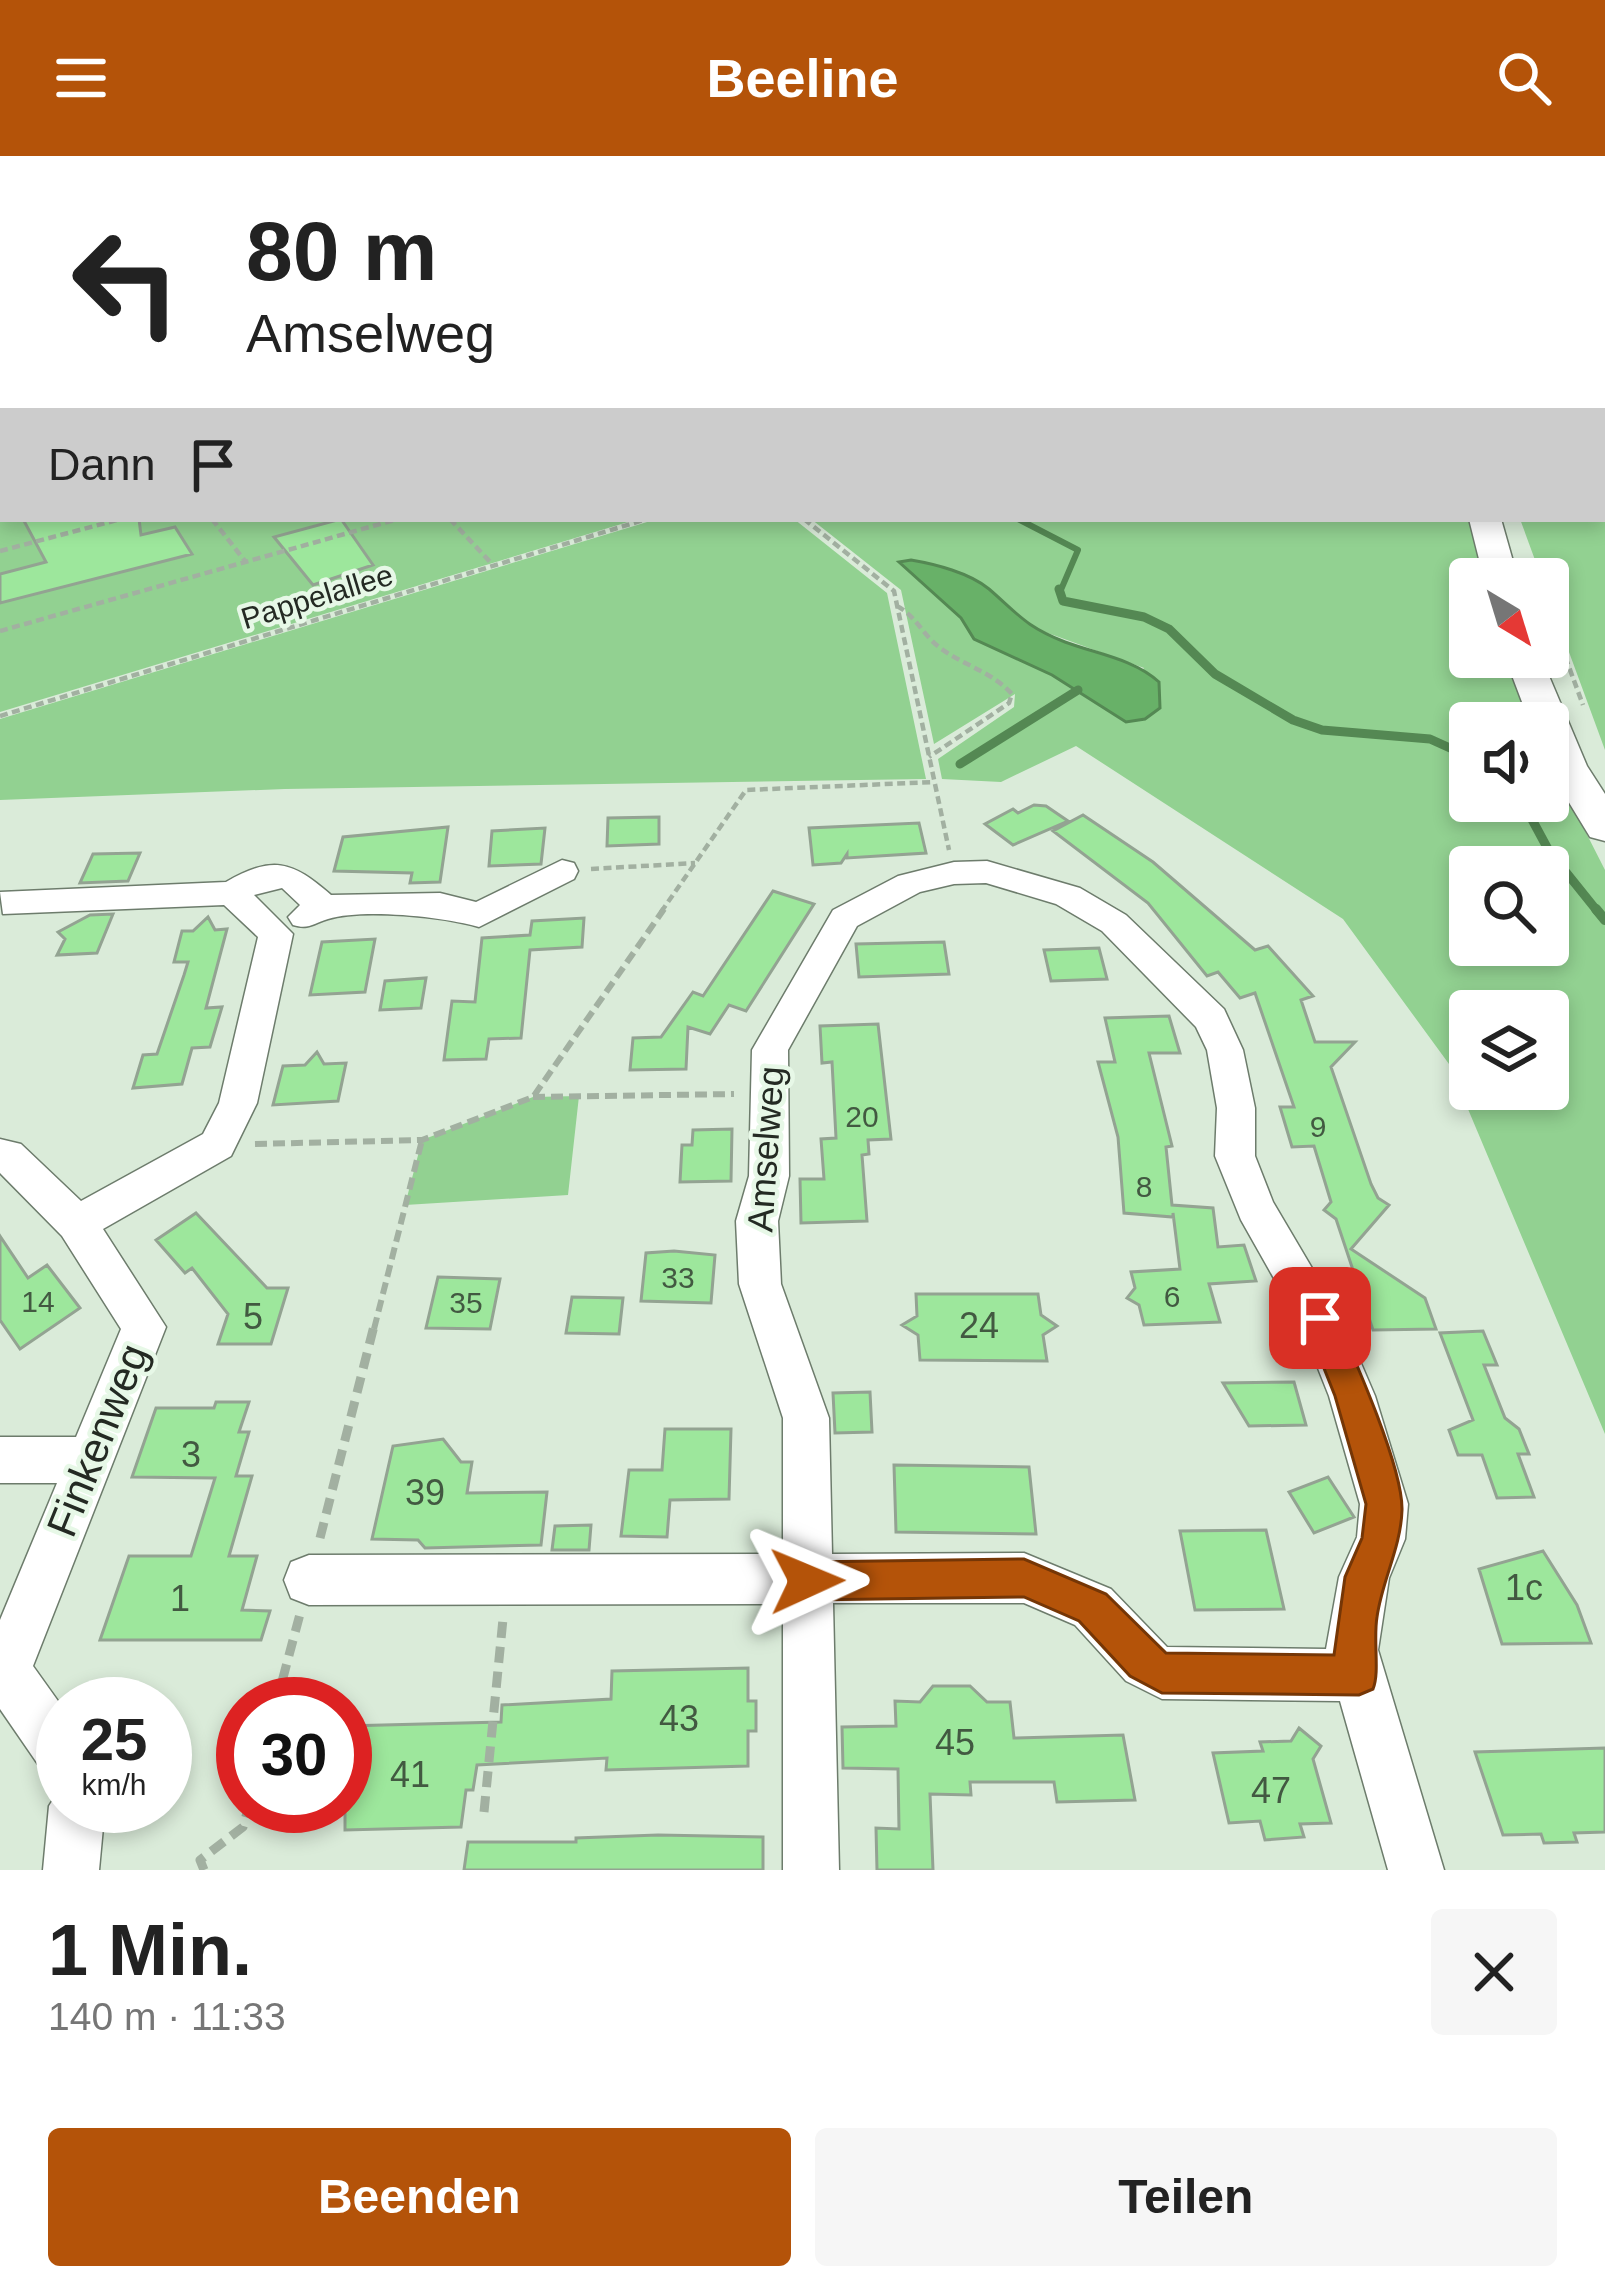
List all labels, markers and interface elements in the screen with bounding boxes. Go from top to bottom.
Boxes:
icon: menu [48,45,114,111]
icon: search [1491,45,1557,111]
text: Beeline [706,48,899,108]
icon: left [48,204,204,360]
text: 80 m [246,204,437,298]
text: Amselweg [246,303,495,363]
icon: arrive [180,432,246,498]
text: Dann [48,439,156,490]
street label: Pappelallee [237,558,397,635]
north arrow [1449,558,1569,678]
map controls [1449,558,1569,1110]
button: sound [1449,702,1569,822]
button: search [1449,846,1569,966]
button: layers [1449,990,1569,1110]
street label: Amselweg [739,1065,792,1233]
house number: 20 [845,1100,879,1133]
house number: 9 [1310,1110,1326,1143]
house number: 8 [1136,1170,1152,1203]
house number: 33 [661,1261,695,1294]
pin [1269,1267,1371,1369]
house number: 6 [1164,1280,1180,1313]
house number: 14 [21,1285,55,1318]
icon: arrive [1287,1285,1353,1351]
house number: 35 [449,1286,483,1319]
house number: 5 [243,1296,263,1337]
house number: 24 [959,1305,999,1346]
street label: Finkenweg [38,1337,157,1543]
house number: 3 [181,1434,201,1475]
house number: 39 [405,1472,445,1513]
position arrow [744,1518,870,1644]
house number: 1c [1505,1567,1543,1608]
house number: 1 [170,1578,190,1619]
speed limit sign: 30 [216,1677,372,1833]
house number: 43 [659,1698,699,1739]
text: 25 [81,1706,147,1773]
house number: 45 [935,1722,975,1763]
house number: 41 [390,1754,430,1795]
text: km/h [81,1768,147,1801]
house number: 47 [1251,1770,1291,1811]
button: close [1431,1909,1557,2035]
text: 1 Min. [48,1910,252,1990]
text: 140 m · 11:33 [48,1995,286,2038]
button: Beenden [48,2128,791,2266]
button: Teilen [815,2128,1557,2266]

